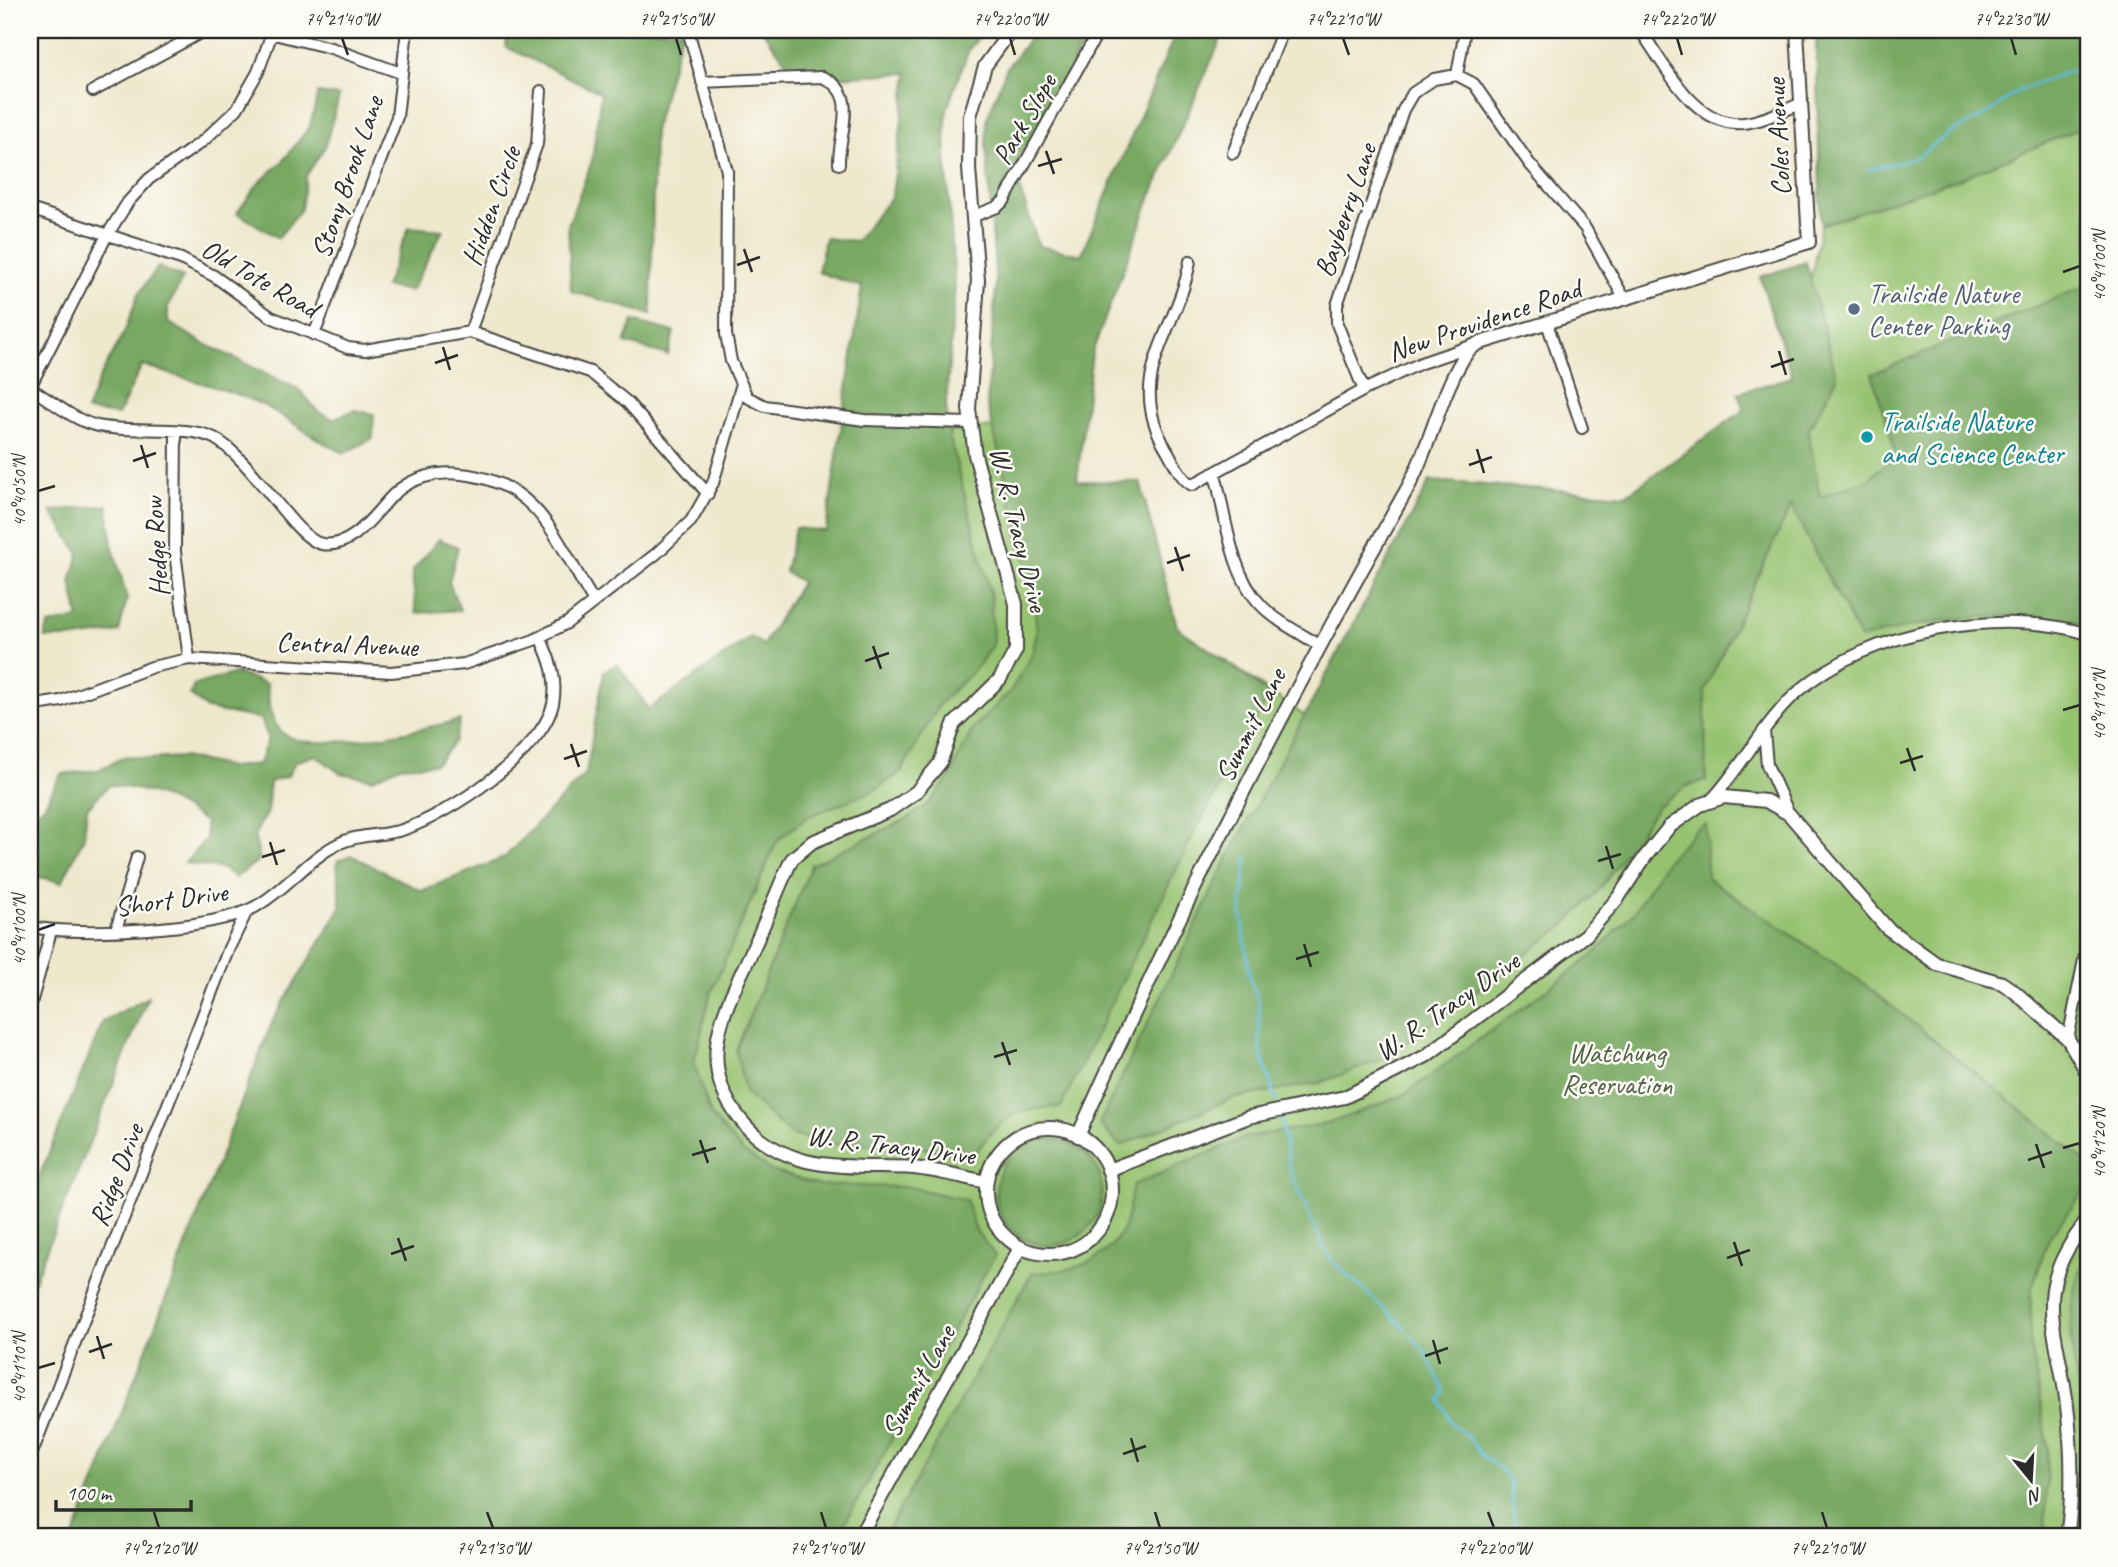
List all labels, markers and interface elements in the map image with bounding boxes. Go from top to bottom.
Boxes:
text: 74°21'40"W [305,8,382,30]
text: 74°21'50"W [639,8,716,30]
text: 74°22'00"W [973,8,1050,30]
text: 74°22'10"W [1306,8,1383,30]
text: 74°22'20"W [1640,8,1717,30]
text: 74°22'30"W [1974,8,2051,30]
street label: Park Slope [984,66,1065,171]
street label: Coles Avenue [1757,76,1799,197]
street label: Stony Brook Lane [303,89,392,263]
street label: Bayberry Lane [1306,137,1385,281]
street label: Hidden Circle [453,140,529,270]
text: 40°41'00"N [2088,227,2110,301]
street label: Old Tote Road [195,231,328,327]
street label: New Providence Road [1383,269,1589,369]
place label: Trailside Nature Center Parking [1868,276,2021,343]
marker: Trailside Nature Center Parking [1846,301,1862,317]
place label: Trailside Nature and Science Center [1881,404,2066,471]
marker: Trailside Nature and Science Center [1859,429,1875,445]
street label: W. R. Tracy Drive [982,443,1057,617]
text: 40°40'50"N [8,452,30,526]
street label: Hedge Row [135,493,177,598]
street label: Central Avenue [276,624,420,664]
street label: Summit Lane [1207,661,1294,788]
text: 40°41'10"N [2088,666,2110,740]
street label: Short Drive [113,874,231,924]
text: 40°41'00"N [8,891,30,965]
street label: W. R. Tracy Drive [1368,942,1528,1069]
park label: Watchung Reservation [1562,1035,1673,1102]
text: 40°41'20"N [2088,1104,2110,1178]
street label: Ridge Drive [80,1117,152,1231]
street label: W. R. Tracy Drive [805,1117,979,1173]
street label: Summit Lane [873,1317,964,1443]
text: 40°41'10"N [8,1329,30,1403]
north arrow [1996,1444,2066,1514]
scale bar [56,1469,191,1513]
text: 100 m [66,1480,113,1506]
text: N [2024,1482,2045,1509]
text: 74°21'20"W [122,1537,199,1559]
text: 74°21'30"W [456,1537,533,1559]
text: 74°21'40"W [789,1537,866,1559]
text: 74°21'50"W [1123,1537,1200,1559]
text: 74°22'00"W [1457,1537,1534,1559]
text: 74°22'10"W [1790,1537,1867,1559]

